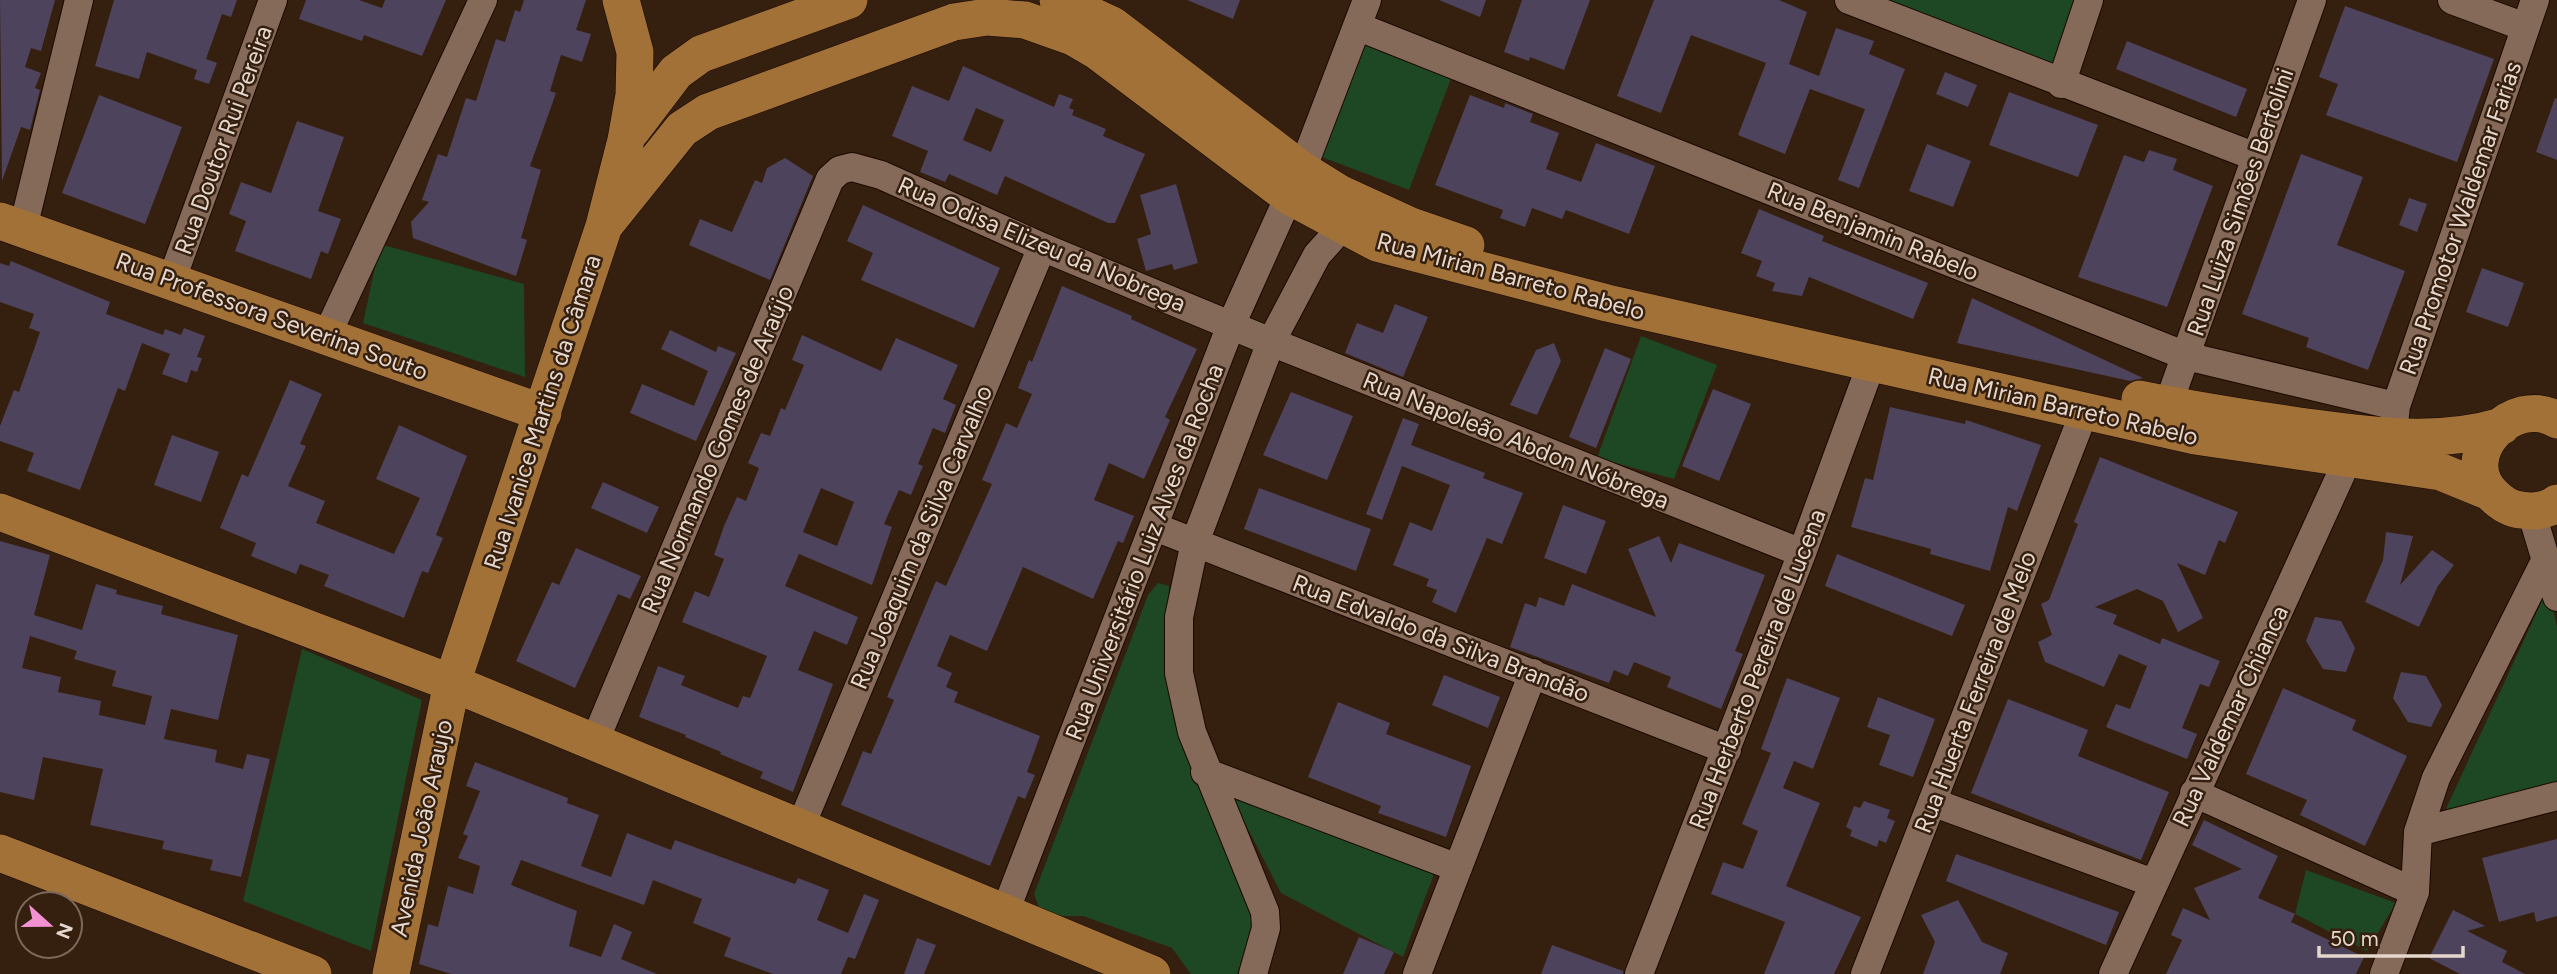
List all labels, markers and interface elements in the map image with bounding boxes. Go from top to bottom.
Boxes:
street label: Rua Doutor Rui Pereira [168,22,278,258]
street label: Rua Promotor Waldemar Farias [2393,58,2527,378]
street label: Rua Luiza Simões Bertolini [2180,64,2300,340]
street label: Rua Odisa Elizeu da Nobrega [894,170,1190,318]
street label: Rua Benjamin Rabelo [1763,175,1983,287]
street label: Rua Mirian Barreto Rabelo [1374,226,1648,326]
street label: Rua Professora Severina Souto [112,246,432,386]
street label: Rua Ivanice Martins da Câmara [477,251,607,573]
street label: Rua Normando Gomes de Araújo [635,281,799,617]
street label: Rua Universitário Luiz Alves da Rocha [1059,360,1229,744]
street label: Rua Mirian Barreto Rabelo [1925,361,2201,451]
street label: Rua Napoleão Abdon Nóbrega [1359,365,1673,515]
street label: Rua Joaquim da Silva Carvalho [844,381,998,693]
street label: Rua Herberto Pereira de Lucena [1682,505,1832,833]
street label: Rua Huerta Ferreira de Melo [1908,547,2042,837]
street label: Rua Edvaldo da Silva Brandão [1289,568,1593,708]
street label: Rua Valdemar Chianca [2166,601,2294,831]
street label: Avenida João Araujo [384,717,458,939]
north arrow [14,890,84,960]
scale bar [2319,914,2462,958]
text: N [51,920,78,942]
text: 50 m [2330,926,2379,951]

